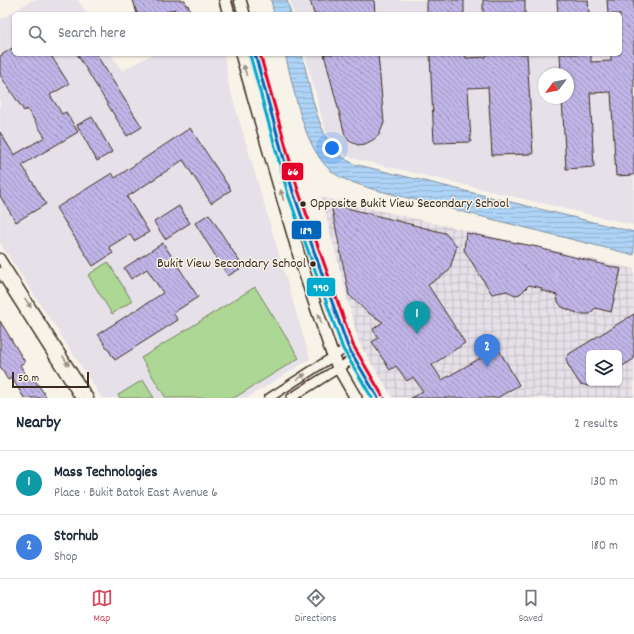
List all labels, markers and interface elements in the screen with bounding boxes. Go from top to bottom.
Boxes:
search box [12,12,622,56]
icon: search [26,23,48,45]
text: Search here [58,23,126,45]
one-way arrow [242,64,248,77]
north arrow [538,68,574,104]
your location [322,138,342,158]
line badge: 66 [281,162,304,181]
text: 66 [288,165,299,181]
one-way arrow [279,189,285,201]
place label: Opposite Bukit View Secondary School [310,194,510,214]
marker: Opposite Bukit View Secondary School [298,199,308,209]
line badge: 189 [291,220,322,240]
text: 189 [300,224,312,240]
place label: Bukit View Secondary School [157,254,307,274]
marker: Bukit View Secondary School [308,259,318,269]
line badge: 990 [306,277,336,297]
text: 990 [313,281,329,297]
one-way arrow [25,297,32,309]
pin: 1 [404,301,430,334]
one-way arrow [317,313,323,325]
pin: 2 [474,334,500,367]
map controls [586,350,622,386]
button: layers [586,350,622,386]
one-way arrow [62,355,69,367]
scale bar [12,370,89,389]
text: 50 m [18,371,39,387]
one-way arrow [296,373,306,381]
text: Nearby [16,412,60,436]
text: 2 results [574,415,618,434]
text: Mass Technologies [54,462,157,484]
text: 1 [28,473,30,492]
text: 130 m [590,473,618,492]
text: Place · Bukit Batok East Avenue 6 [54,484,218,503]
text: Storhub [54,526,98,548]
text: 2 [26,537,32,556]
text: 180 m [591,537,618,556]
text: Shop [54,548,77,567]
tab: Map [91,587,113,627]
tab: Directions [295,587,337,627]
tab: Saved [518,587,543,627]

